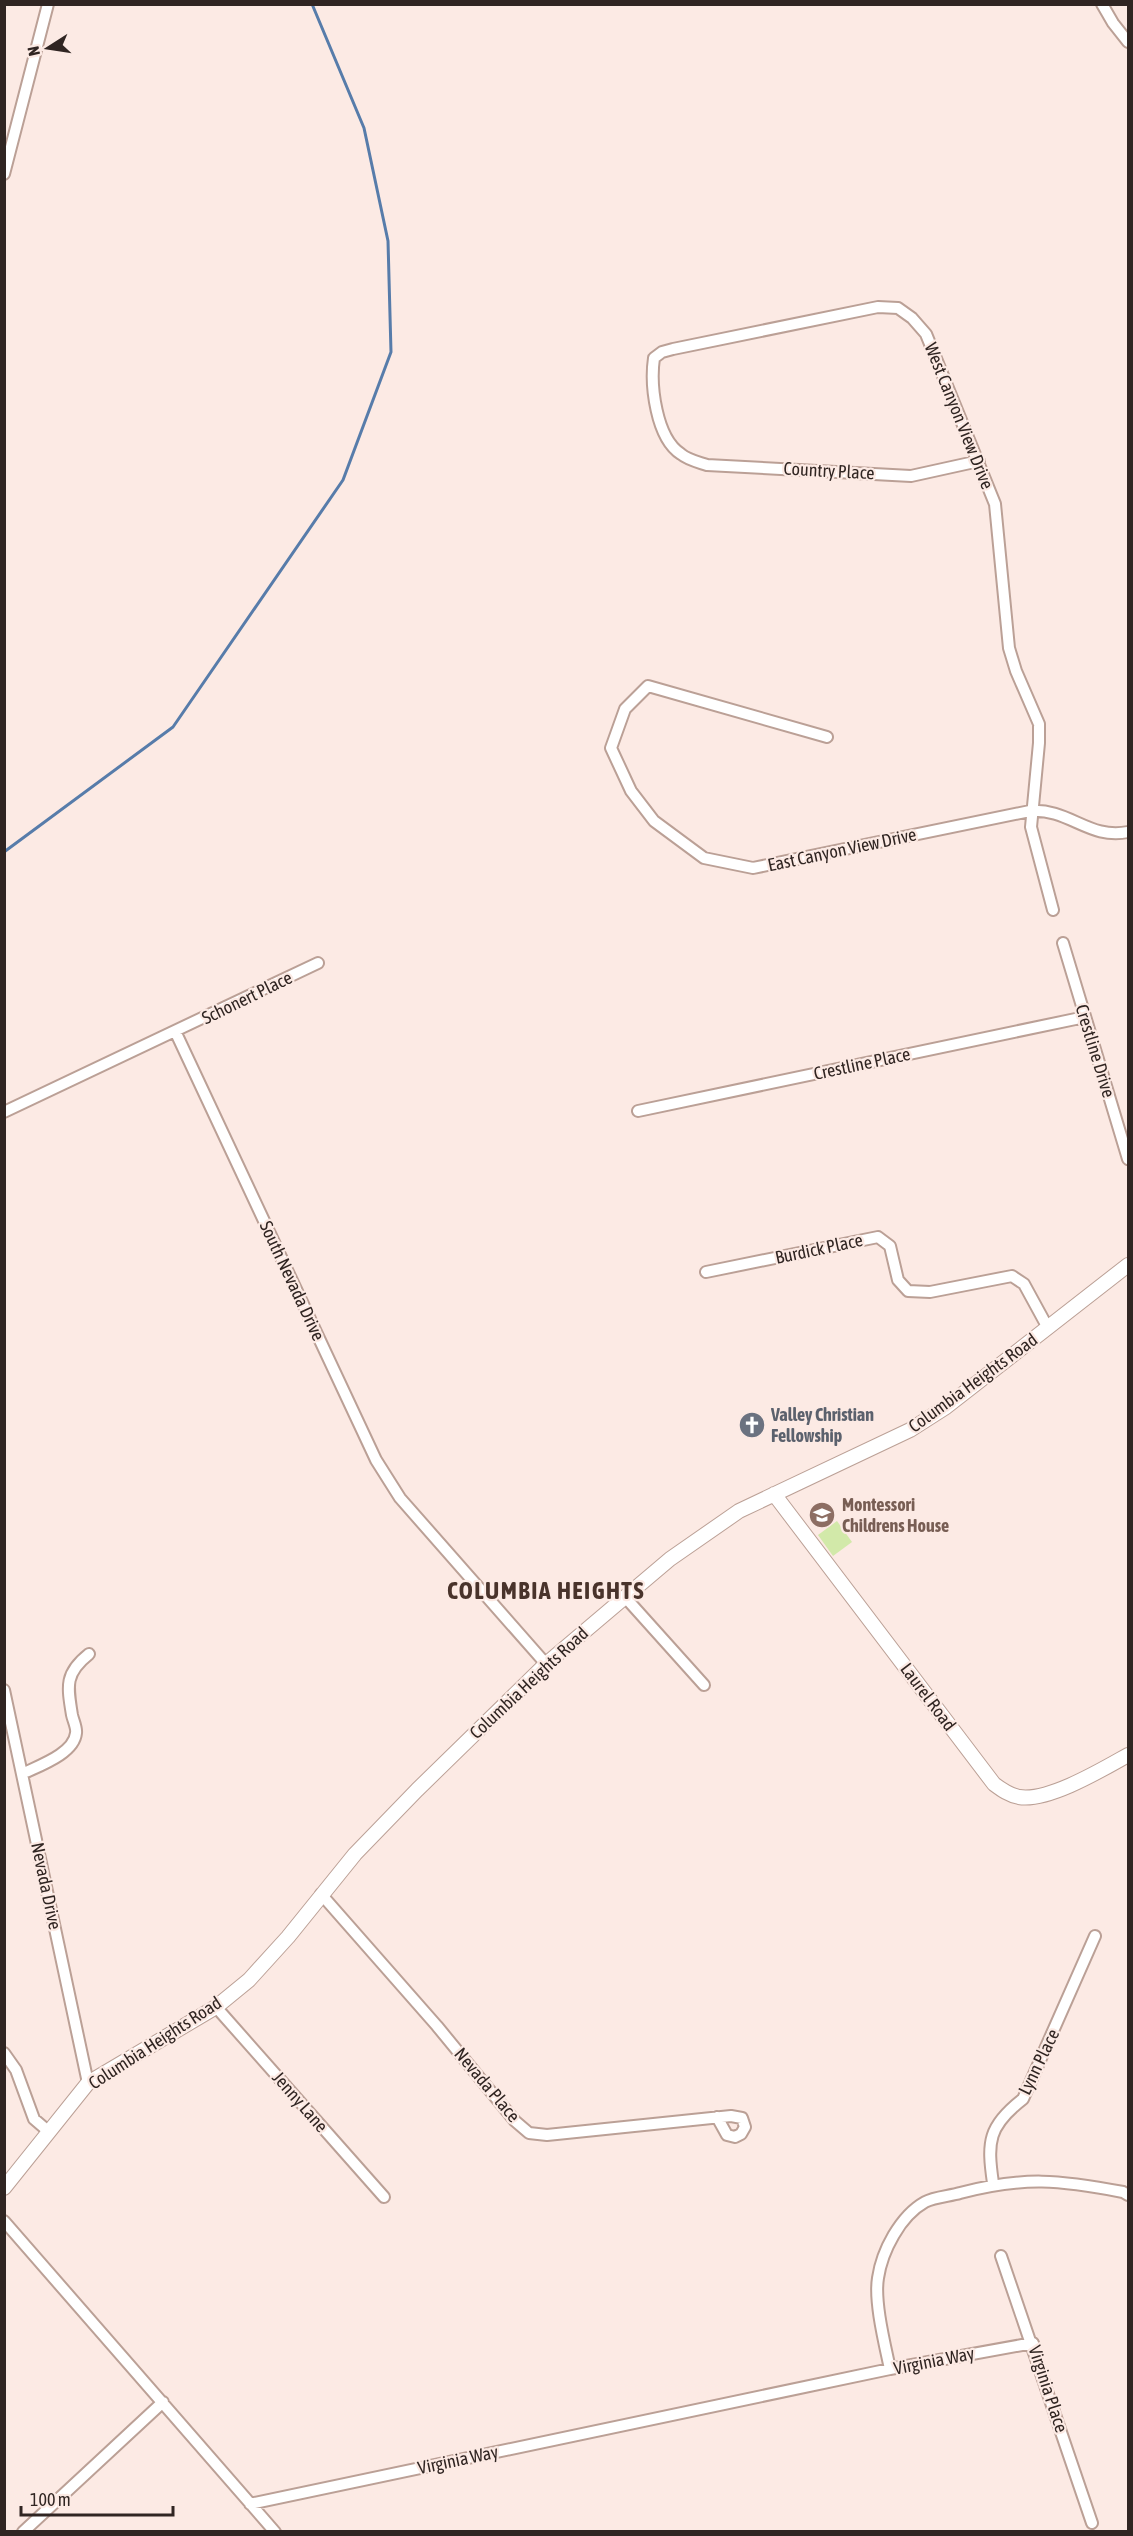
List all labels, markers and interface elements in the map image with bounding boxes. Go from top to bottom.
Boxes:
north arrow [18,18,78,78]
text: N [24,45,43,58]
street label: West Canyon View Drive [921,340,998,492]
street label: Country Place [783,458,875,483]
street label: East Canyon View Drive [766,824,918,876]
street label: Schonert Place [198,967,295,1028]
street label: Crestline Drive [1071,1002,1120,1100]
street label: Crestline Place [812,1043,912,1084]
street label: South Nevada Drive [256,1218,329,1344]
street label: Burdick Place [773,1229,865,1268]
street label: Columbia Heights Road [904,1329,1041,1436]
place label: Valley Christian Fellowship [770,1404,874,1446]
church icon: Valley Christian Fellowship [737,1410,767,1440]
place label: Montessori Childrens House [842,1494,949,1536]
school or university icon: Montessori Childrens House [807,1500,837,1530]
district label: COLUMBIA HEIGHTS [447,1577,645,1604]
street label: Columbia Heights Road [465,1622,592,1743]
street label: Laurel Road [896,1659,961,1735]
street label: Nevada Drive [27,1840,66,1931]
street label: Columbia Heights Road [84,1992,225,2093]
street label: Lynn Place [1014,2025,1063,2098]
street label: Nevada Place [450,2043,524,2126]
street label: Jenny Lane [268,2067,332,2136]
street label: Virginia Way [892,2342,976,2379]
street label: Virginia Place [1025,2343,1072,2435]
street label: Virginia Way [416,2441,500,2478]
scale bar [21,2479,172,2517]
text: 100 m [30,2489,71,2510]

